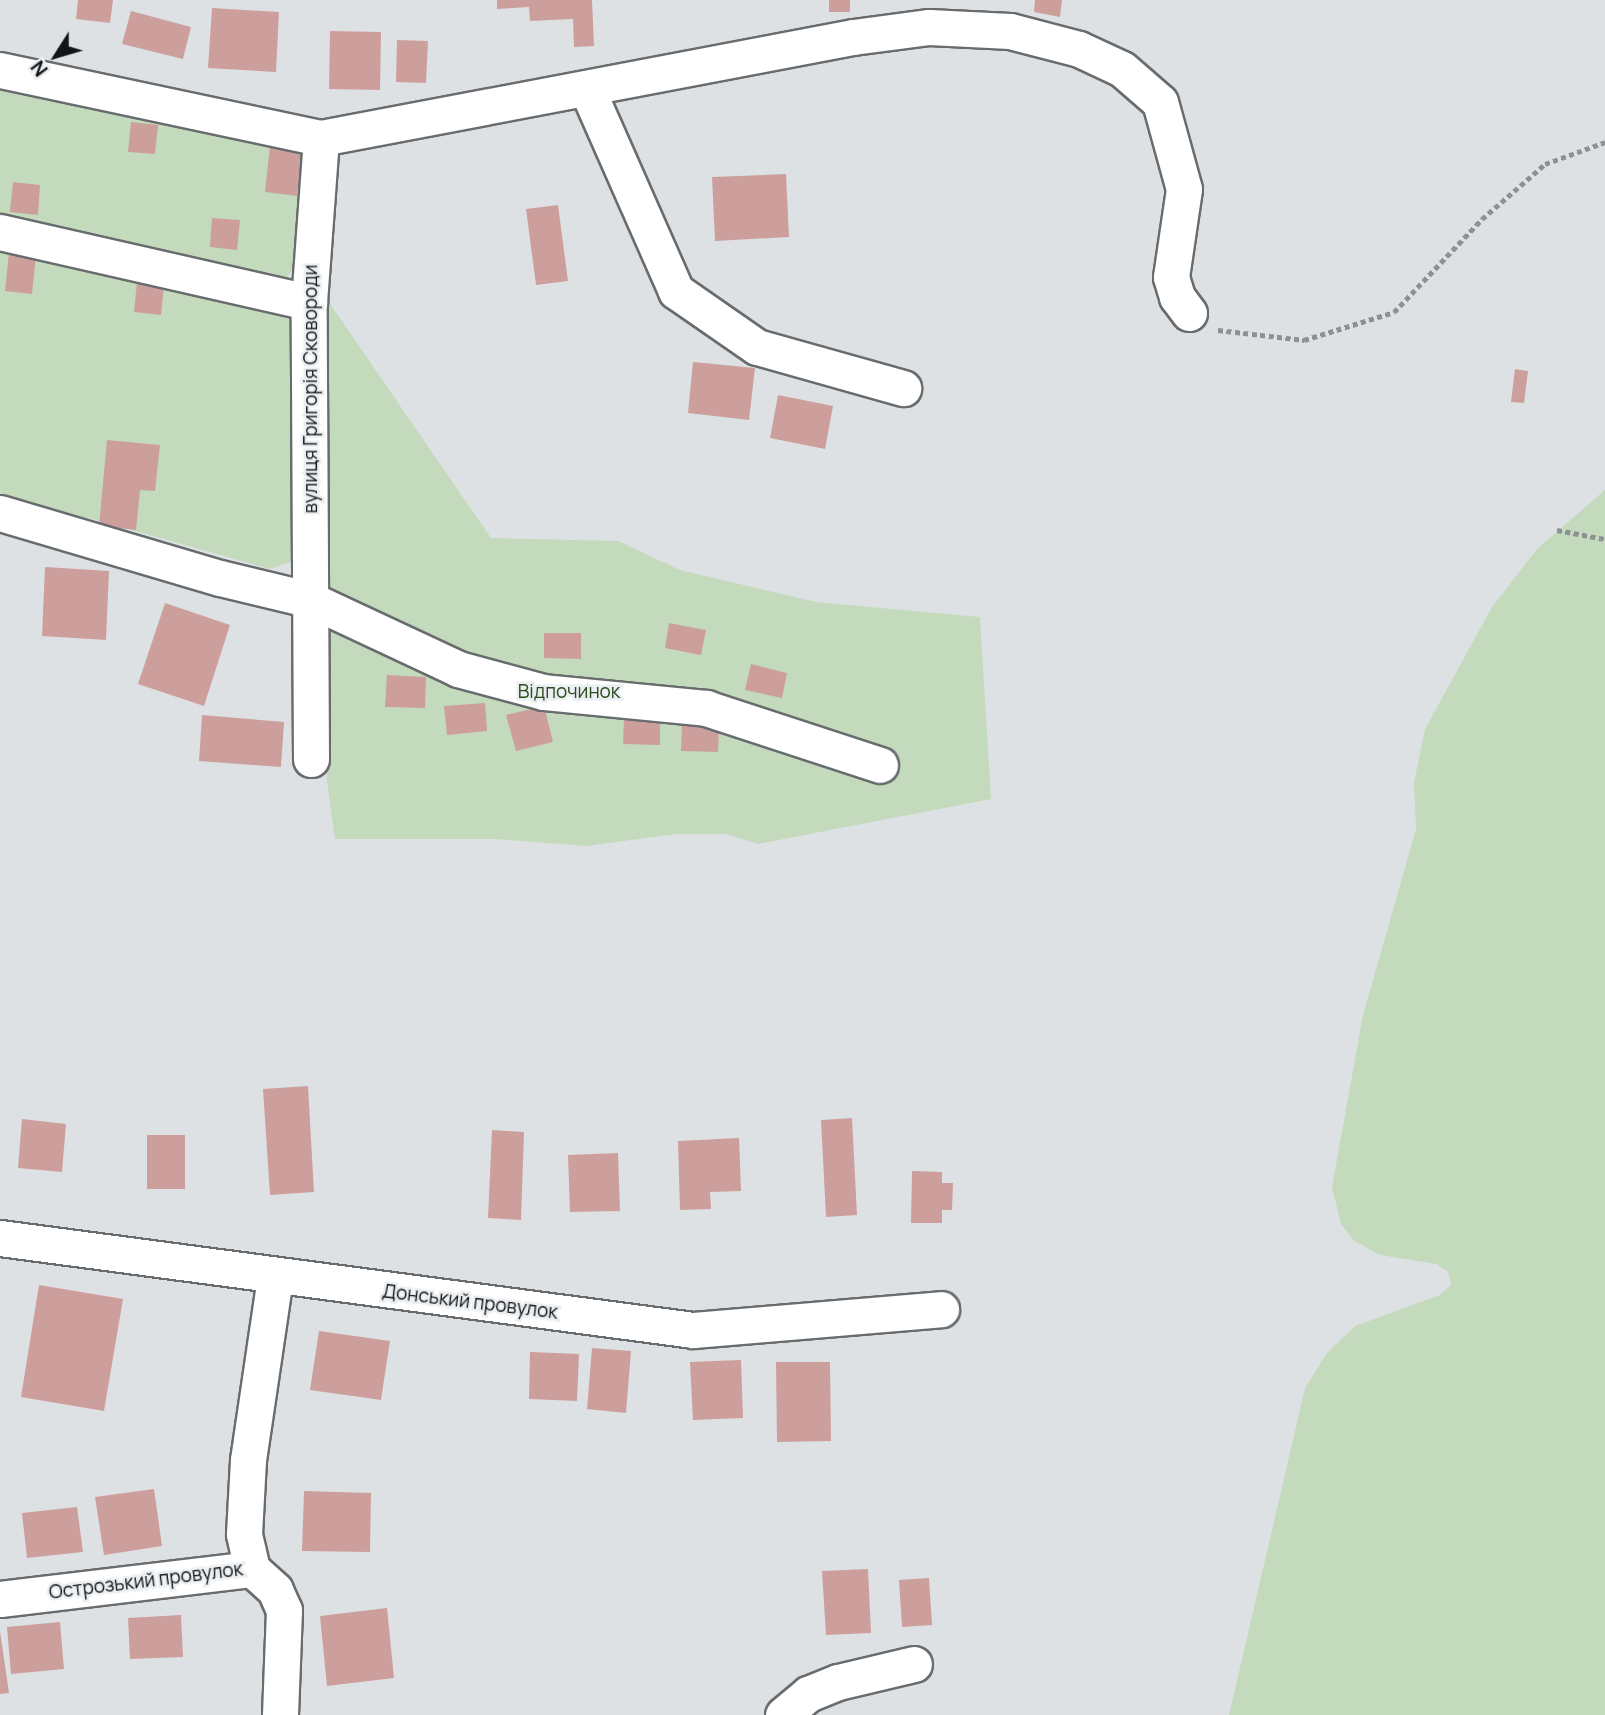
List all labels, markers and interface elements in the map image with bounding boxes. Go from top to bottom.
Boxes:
north arrow [21,21,91,91]
text: N [25,55,54,82]
street label: вулиця Григорія Сковороди [300,265,322,513]
park label: Відпочинок [518,681,620,703]
street label: Донський провулок [381,1280,559,1324]
street label: Острозький провулок [48,1558,244,1604]

